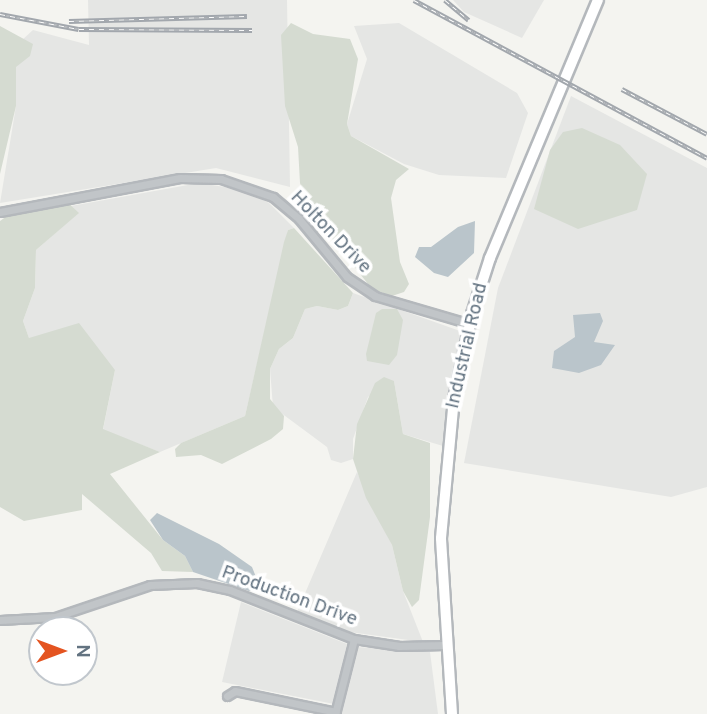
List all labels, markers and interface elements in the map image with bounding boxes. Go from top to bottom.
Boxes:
street label: Holton Drive [285,187,375,279]
street label: Industrial Road [442,281,494,411]
street label: Production Drive [218,562,360,632]
north arrow [28,616,98,686]
text: N [70,644,94,658]

